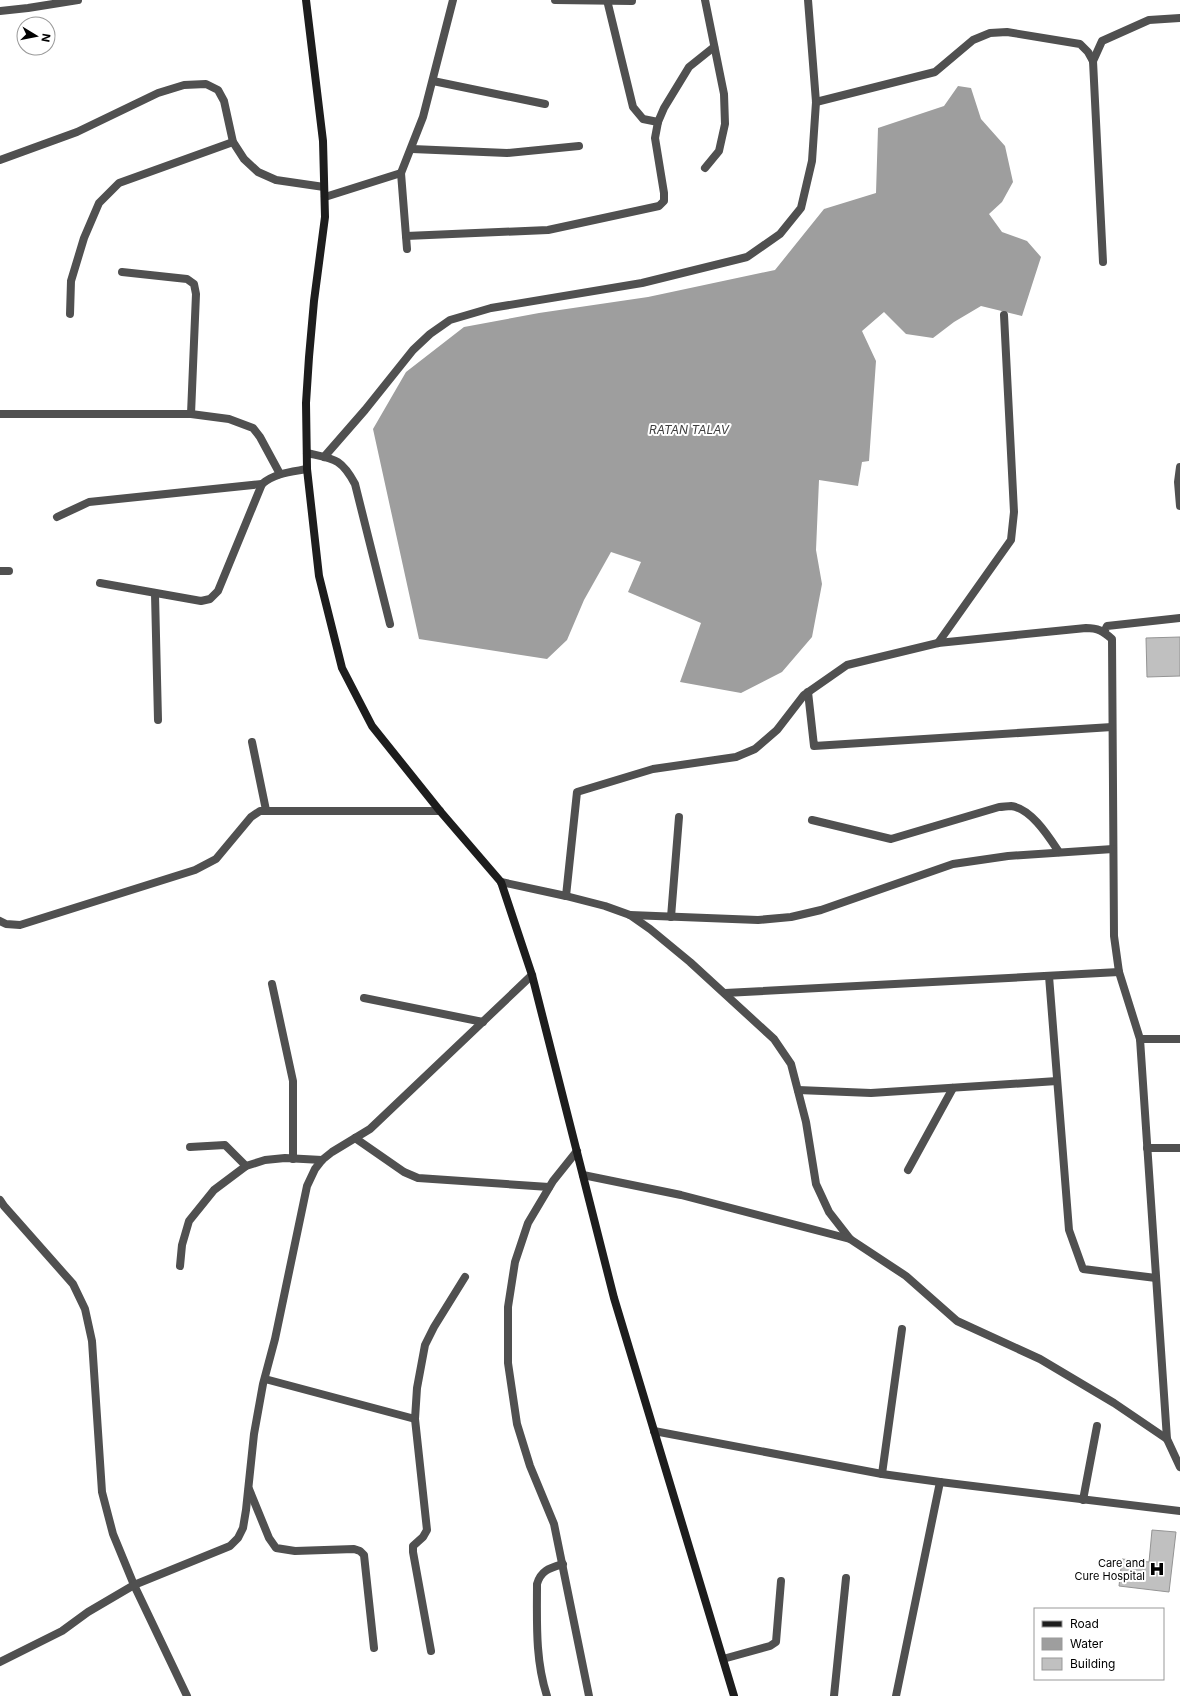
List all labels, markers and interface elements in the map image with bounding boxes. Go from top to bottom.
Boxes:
north arrow [16,16,56,56]
text: N [38,32,53,43]
water label: RATAN TALAV [649,422,730,437]
place label: Care and Cure Hospital [1075,1556,1145,1583]
hospital icon: Care and Cure Hospital [1148,1560,1166,1578]
legend [1034,1608,1164,1680]
text: Road [1070,1616,1099,1631]
text: Water [1070,1636,1104,1651]
text: Building [1070,1656,1115,1671]

